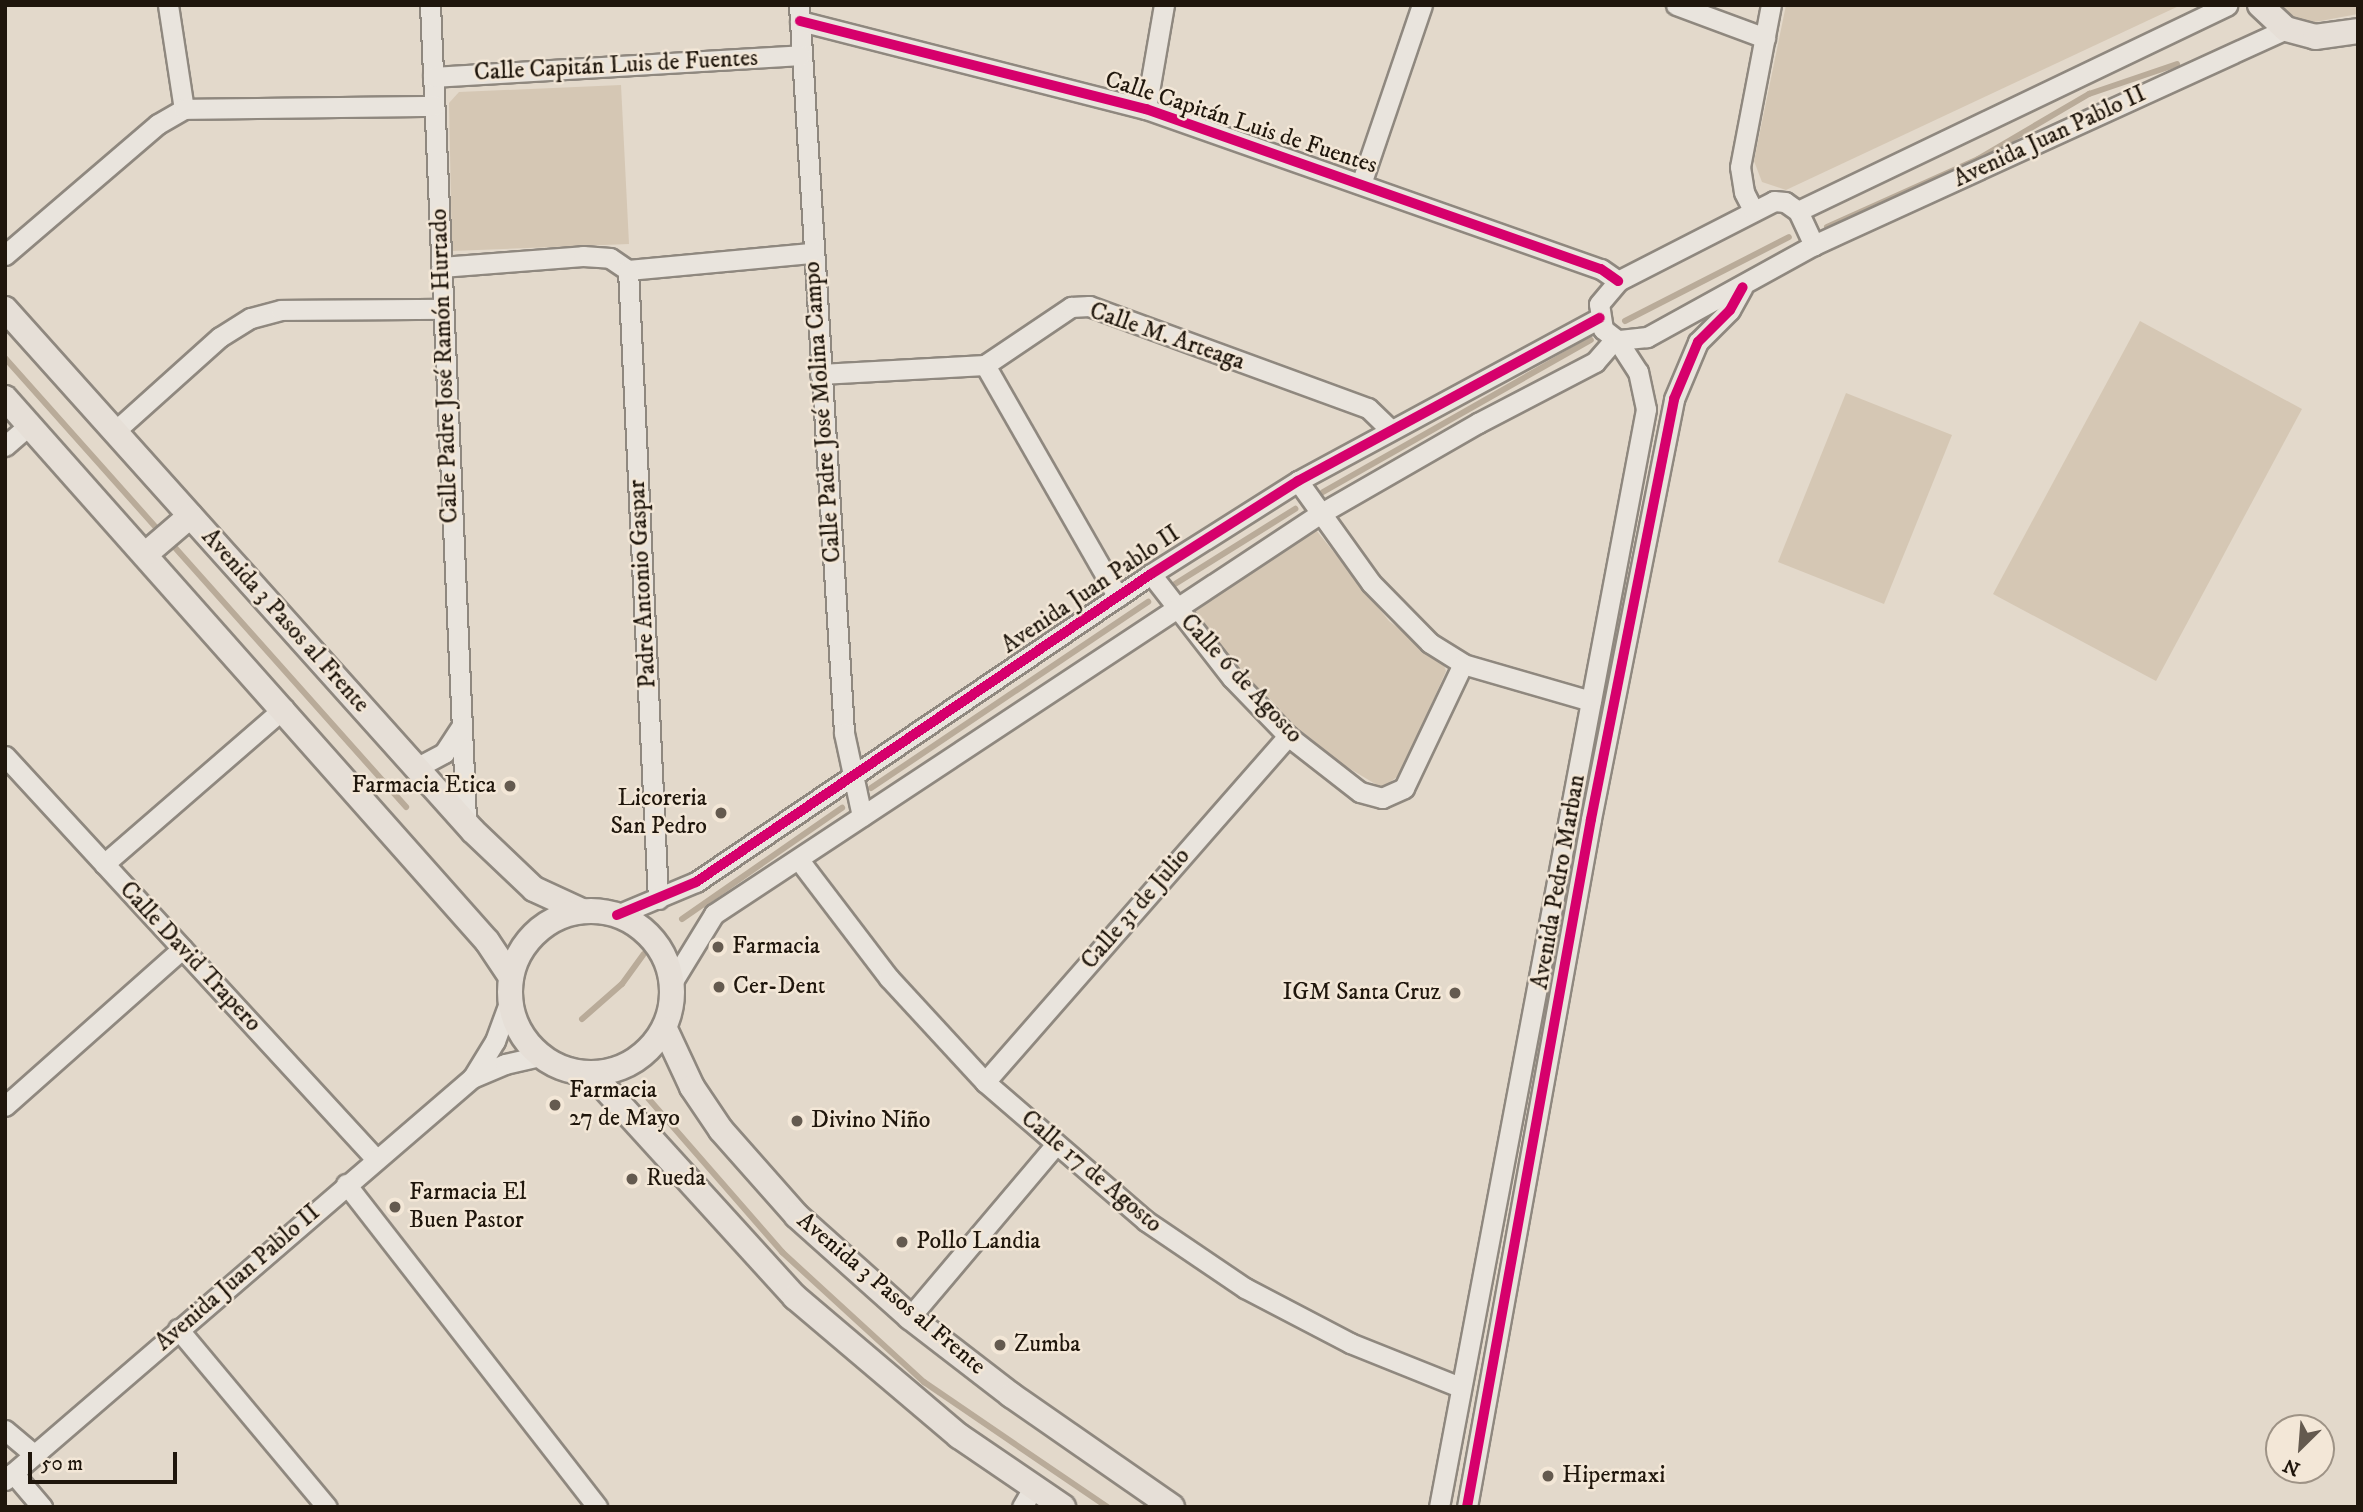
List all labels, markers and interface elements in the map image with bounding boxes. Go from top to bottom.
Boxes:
street label: Calle Capitán Luis de Fuentes [473,44,759,88]
street label: Calle Capitán Luis de Fuentes [1101,65,1381,181]
street label: Avenida Juan Pablo II [1949,80,2151,194]
street label: Calle Padre José Ramón Hurtado [425,208,465,524]
street label: Calle Padre José Molina Campo [798,260,848,564]
street label: Calle M. Arteaga [1086,297,1248,377]
street label: Padre Antonio Gaspar [623,479,663,689]
street label: Avenida Juan Pablo II [996,520,1186,660]
street label: Avenida 3 Pasos al Frente [195,523,375,719]
street label: Calle 6 de Agosto [1174,608,1308,750]
place label: Farmacia Etica [351,772,496,800]
street label: Avenida Pedro Marban [1526,772,1592,992]
marker: Farmacia Etica [502,778,518,794]
place label: Licoreria San Pedro [610,785,707,841]
marker: Licoreria San Pedro [713,805,729,821]
street label: Calle 31 de Julio [1076,842,1196,976]
street label: Calle David Trapero [113,876,267,1038]
place label: Farmacia [732,933,820,961]
marker: Farmacia [710,939,726,955]
place label: Cer-Dent [733,973,825,1001]
marker: Cer-Dent [711,979,727,995]
place label: IGM Santa Cruz [1283,979,1441,1007]
marker: IGM Santa Cruz [1447,985,1463,1001]
place label: Farmacia 27 de Mayo [569,1077,680,1133]
marker: Farmacia 27 de Mayo [547,1097,563,1113]
street label: Calle 17 de Agosto [1015,1105,1167,1239]
place label: Divino Niño [811,1107,930,1135]
marker: Divino Niño [789,1113,805,1129]
place label: Rueda [646,1165,706,1193]
marker: Rueda [624,1171,640,1187]
place label: Farmacia El Buen Pastor [409,1179,526,1235]
street label: Avenida Juan Pablo II [150,1199,326,1357]
marker: Farmacia El Buen Pastor [387,1199,403,1215]
street label: Avenida 3 Pasos al Frente [791,1207,991,1381]
place label: Pollo Landia [916,1228,1041,1256]
marker: Pollo Landia [894,1234,910,1250]
place label: Zumba [1014,1331,1080,1359]
marker: Zumba [992,1337,1008,1353]
north arrow [2265,1414,2335,1484]
scale bar [32,1438,180,1482]
text: 50 m [41,1451,83,1477]
text: N [2280,1453,2304,1480]
place label: Hipermaxi [1562,1462,1665,1490]
marker: Hipermaxi [1540,1468,1556,1484]

